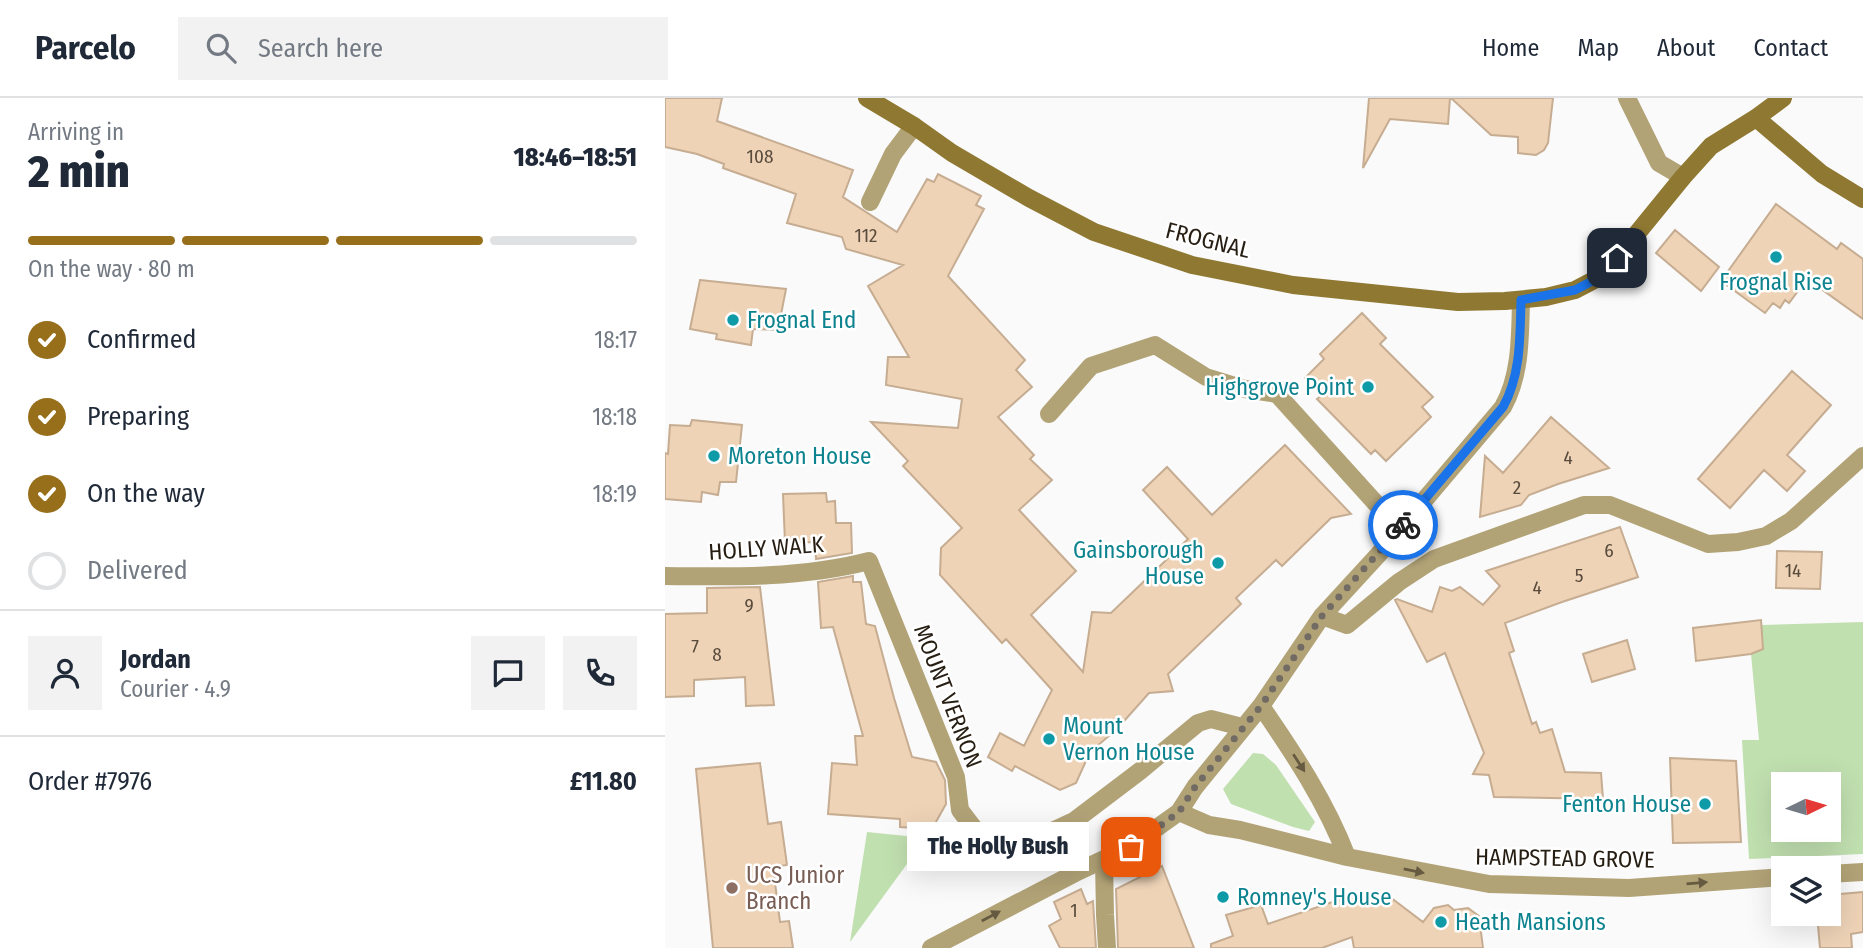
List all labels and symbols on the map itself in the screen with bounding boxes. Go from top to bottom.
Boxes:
house number: 108 [747,145,773,168]
street label: FROGNAL [1163,216,1253,264]
house number: 112 [855,224,877,247]
pin [1587,228,1647,288]
marker: Frognal Rise [1768,249,1784,265]
place label: Frognal Rise [1719,268,1833,296]
place label: Frognal End [747,306,856,334]
marker: Frognal End [725,312,741,328]
place label: Highgrove Point [1205,373,1354,401]
marker: Highgrove Point [1360,379,1376,395]
place label: Moreton House [728,442,871,470]
house number: 4 [1563,446,1573,469]
marker: Moreton House [706,448,722,464]
house number: 2 [1513,476,1521,499]
courier [1368,490,1438,560]
street label: HOLLY WALK [708,530,825,566]
place label: Gainsborough House [1073,536,1204,590]
house number: 6 [1604,539,1614,562]
marker: Gainsborough House [1210,555,1226,571]
house number: 14 [1785,559,1801,582]
house number: 5 [1575,564,1583,587]
house number: 4 [1532,576,1542,599]
house number: 9 [744,594,754,617]
street label: MOUNT VERNON [908,620,988,772]
house number: 7 [691,635,699,658]
house number: 8 [712,643,722,666]
place label: Mount Vernon House [1063,712,1195,766]
marker: Mount Vernon House [1041,731,1057,747]
one-way arrow [1292,753,1305,772]
north arrow [1771,772,1841,842]
place label: Fenton House [1562,790,1691,818]
marker: Fenton House [1697,796,1713,812]
pin [1101,817,1161,877]
callout: The Holly Bush [907,822,1089,872]
street label: HAMPSTEAD GROVE [1475,842,1655,874]
place label: UCS Junior Branch [746,861,844,915]
one-way arrow [1403,865,1425,876]
one-way arrow [1686,877,1708,888]
marker: UCS Junior Branch [724,880,740,896]
place label: Romney's House [1237,883,1392,911]
marker: Romney's House [1215,889,1231,905]
house number: 1 [1070,899,1078,922]
place label: Heath Mansions [1455,908,1606,936]
one-way arrow [981,911,1001,922]
marker: Heath Mansions [1433,914,1449,930]

